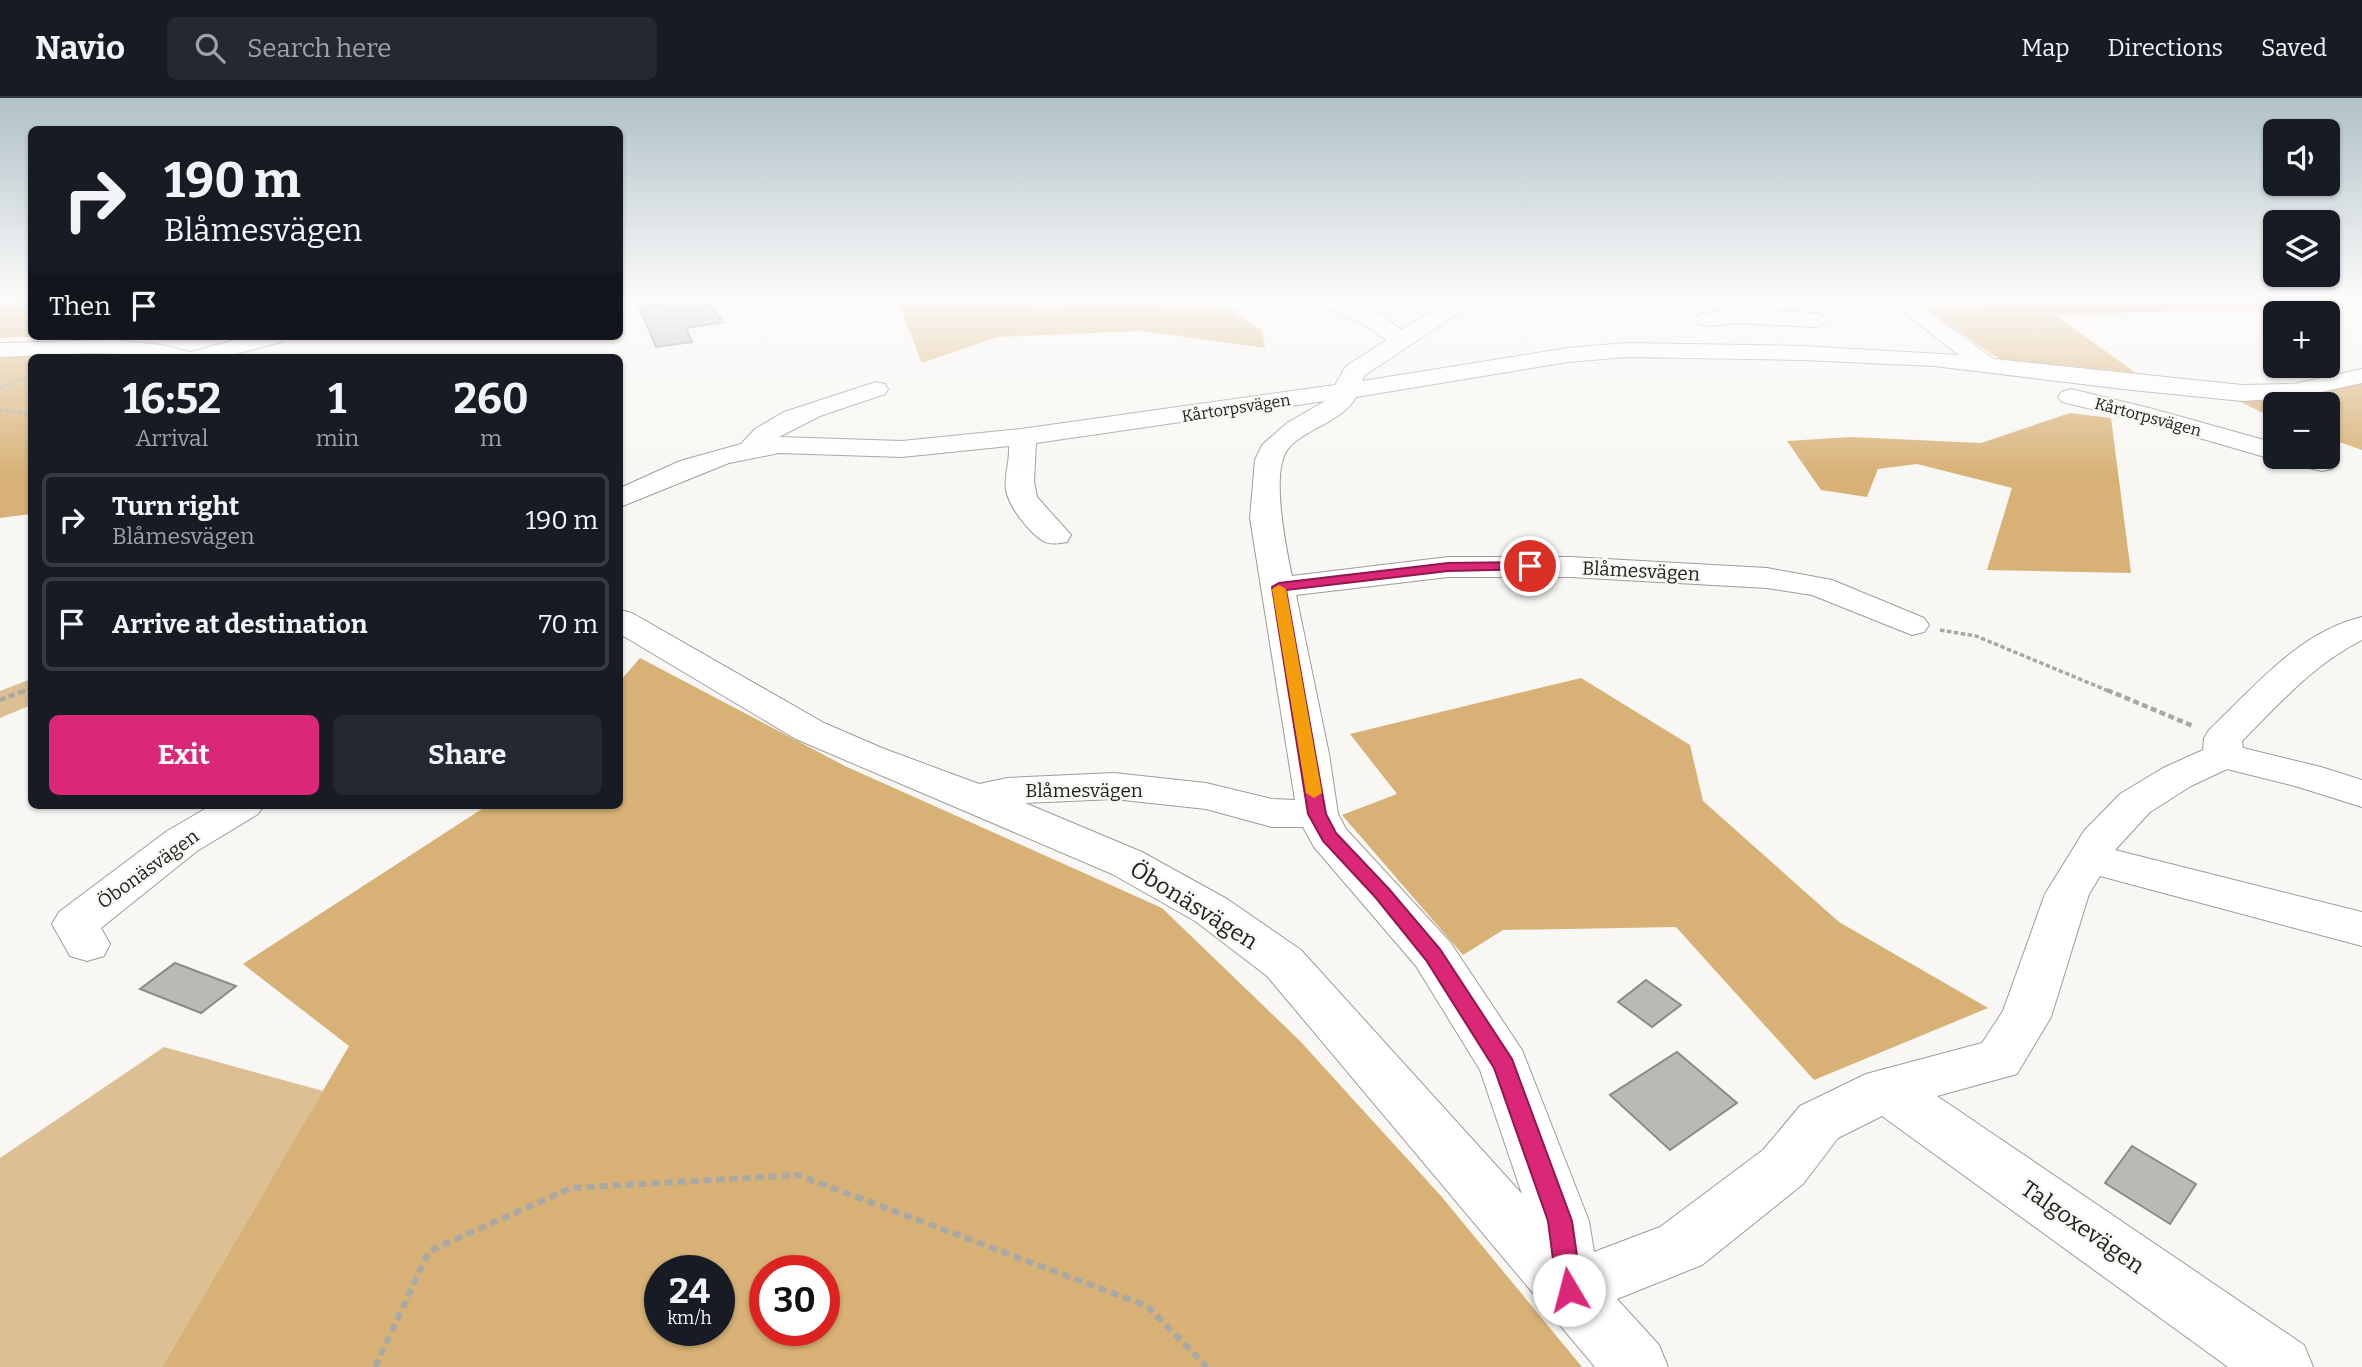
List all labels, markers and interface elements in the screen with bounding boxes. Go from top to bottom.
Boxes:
search box [167,17,657,80]
text: Navio [35,28,125,68]
icon: search [191,29,229,67]
text: Search here [247,33,391,64]
text: Map [2021,34,2070,62]
text: Directions [2108,34,2223,62]
text: Saved [2261,34,2327,62]
map controls [2263,119,2340,469]
button: sound [2263,119,2340,196]
text: 190 m [164,151,301,210]
icon: right [49,154,140,245]
button: layers [2263,210,2340,287]
text: Blåmesvägen [164,211,362,249]
icon: arrive [125,287,163,325]
text: Then [49,291,111,322]
button: + [2263,301,2340,378]
text: 16:52 [122,374,221,424]
text: 1 [328,374,346,424]
text: 260 [453,374,529,424]
street label: Kårtorpsvägen [1180,390,1292,426]
button: − [2263,392,2340,469]
street label: Kårtorpsvägen [2093,394,2203,440]
text: Arrival [135,424,208,452]
text: min [316,424,359,452]
text: m [480,424,502,452]
text: Turn right [112,491,239,522]
icon: right [53,501,91,539]
text: 190 m [526,505,598,536]
text: Blåmesvägen [112,522,255,550]
pin [1500,536,1560,596]
icon: arrive [1511,547,1549,585]
street label: Blåmesvägen [1582,556,1700,586]
icon: arrive [53,605,91,643]
text: Arrive at destination [112,609,367,640]
text: 70 m [539,609,598,640]
button: Exit [49,715,319,795]
button: Share [333,715,602,795]
street label: Blåmesvägen [1025,779,1143,802]
street label: Öbonäsvägen [93,824,203,914]
street label: Öbonäsvägen [1125,855,1263,956]
street label: Talgoxevägen [2016,1174,2151,1280]
position arrow [1532,1253,1606,1327]
speed limit sign: 30 [749,1255,840,1346]
text: 24 [669,1270,710,1312]
text: km/h [667,1307,712,1329]

